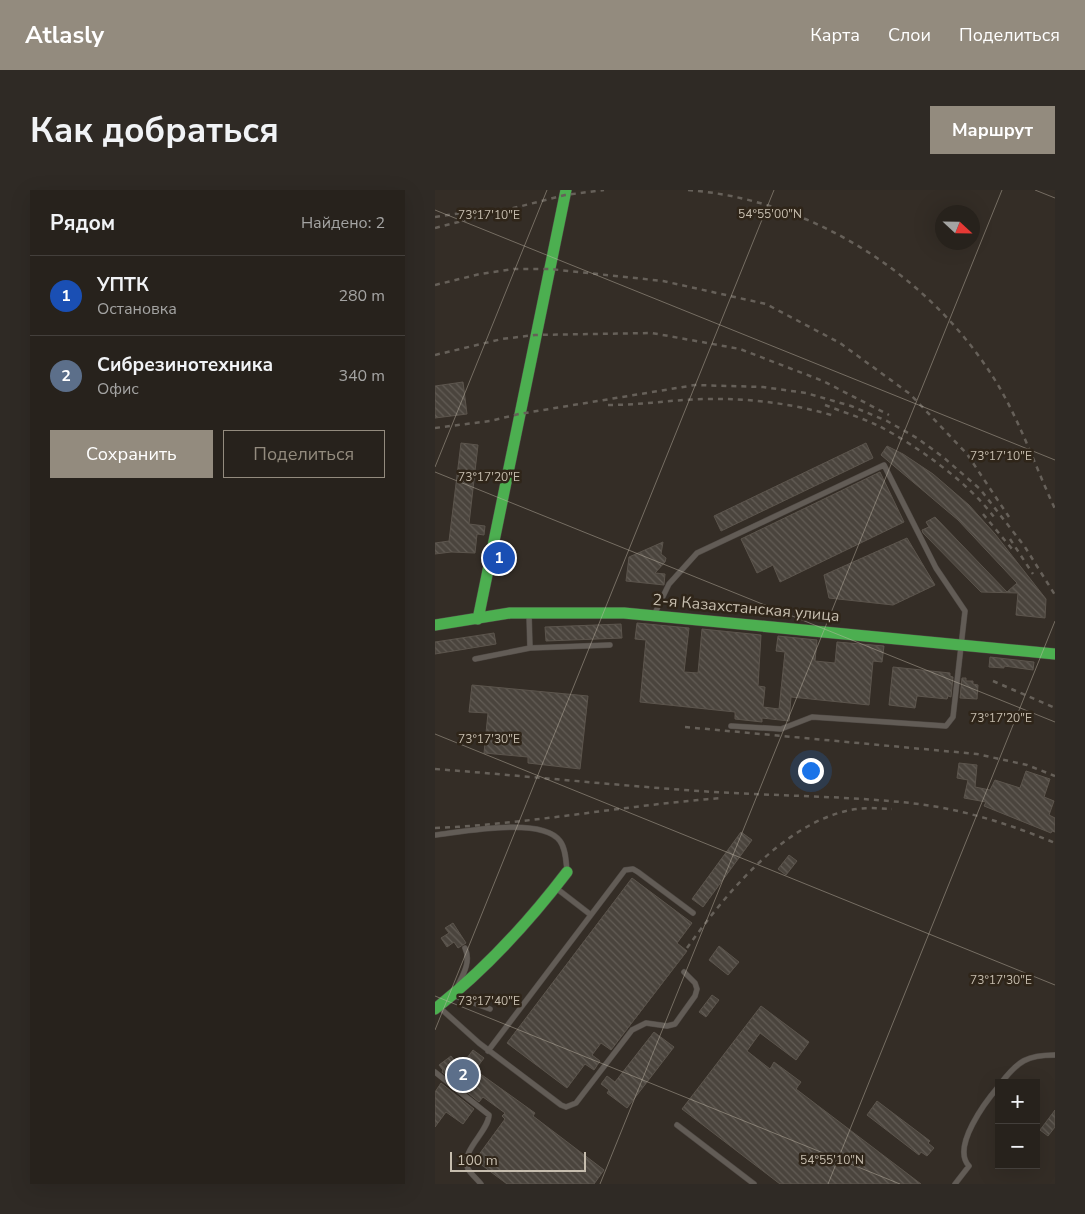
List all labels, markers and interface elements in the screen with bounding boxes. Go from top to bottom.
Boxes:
text: Atlasly [25,19,104,51]
text: Карта [810,23,860,47]
text: Слои [888,23,931,47]
text: Поделиться [959,23,1060,47]
button: Маршрут [930,106,1055,154]
text: Как добраться [30,107,279,154]
north arrow [935,205,980,250]
text: 54°55'00"N [738,206,802,222]
text: 73°17'10"E [458,207,520,223]
text: Рядом [50,209,115,237]
text: Найдено: 2 [301,212,385,234]
text: УПТК [97,272,149,298]
text: 1 [61,285,71,307]
text: 280 m [338,285,385,307]
text: Остановка [97,298,177,320]
text: Сибрезинотехника [97,352,273,378]
text: 2 [61,365,71,387]
text: 340 m [338,365,385,387]
text: Офис [97,378,139,400]
button: Сохранить [50,430,213,478]
button: Поделиться [223,430,385,478]
text: 73°17'10"E [970,448,1032,464]
text: 73°17'20"E [458,469,520,485]
pin: 1 [483,539,515,577]
street label: 2-я Казахстанская улица [652,589,840,627]
text: 73°17'20"E [970,710,1032,726]
text: 73°17'30"E [458,731,520,747]
your location [798,758,824,784]
text: 73°17'30"E [970,972,1032,988]
text: 73°17'40"E [458,993,520,1009]
pin: 2 [447,1056,479,1094]
map controls [995,1079,1040,1169]
button: + [995,1079,1040,1124]
button: − [995,1124,1040,1169]
scale bar [450,1149,586,1172]
text: 100 m [457,1151,498,1170]
text: 54°55'10"N [800,1152,864,1168]

